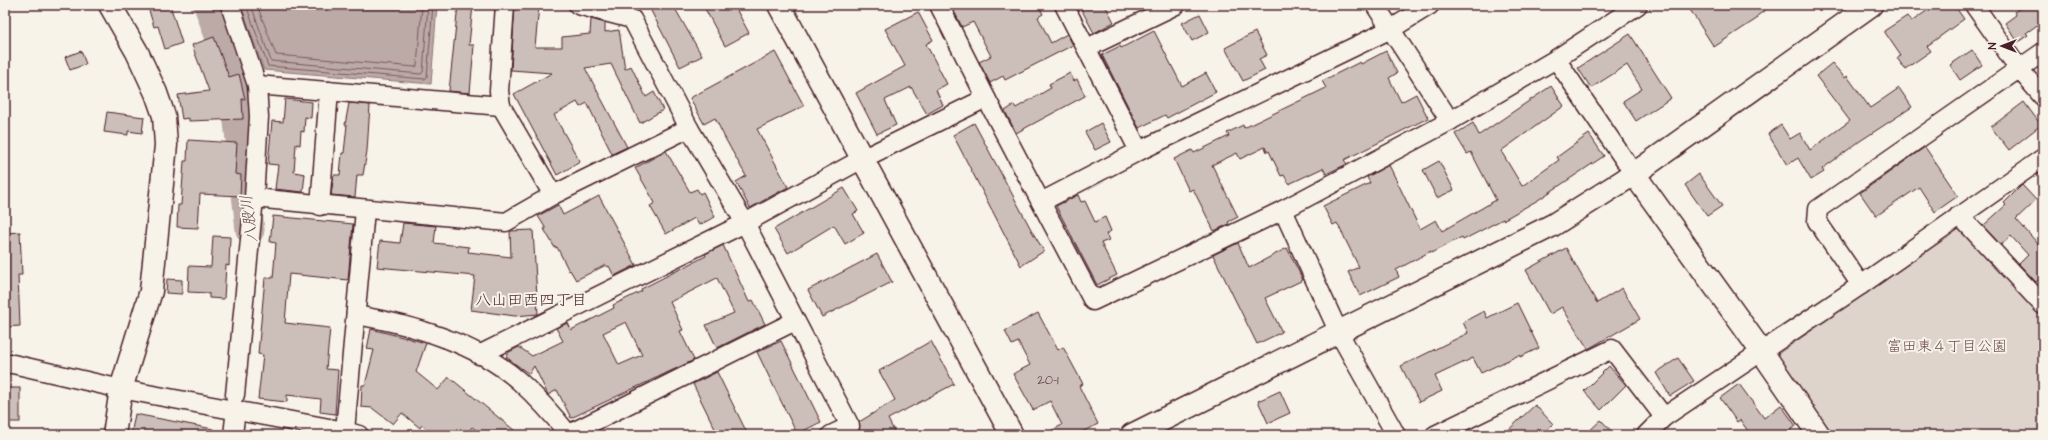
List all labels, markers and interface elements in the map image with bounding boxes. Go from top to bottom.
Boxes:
north arrow [1982,26,2022,66]
text: N [1985,42,2000,49]
water label: 八股川 [235,194,263,244]
district label: 八山田西四丁目 [475,289,587,311]
park label: 富田東４丁目公園 [1887,336,2007,357]
house number: 20-1 [1037,371,1059,389]

